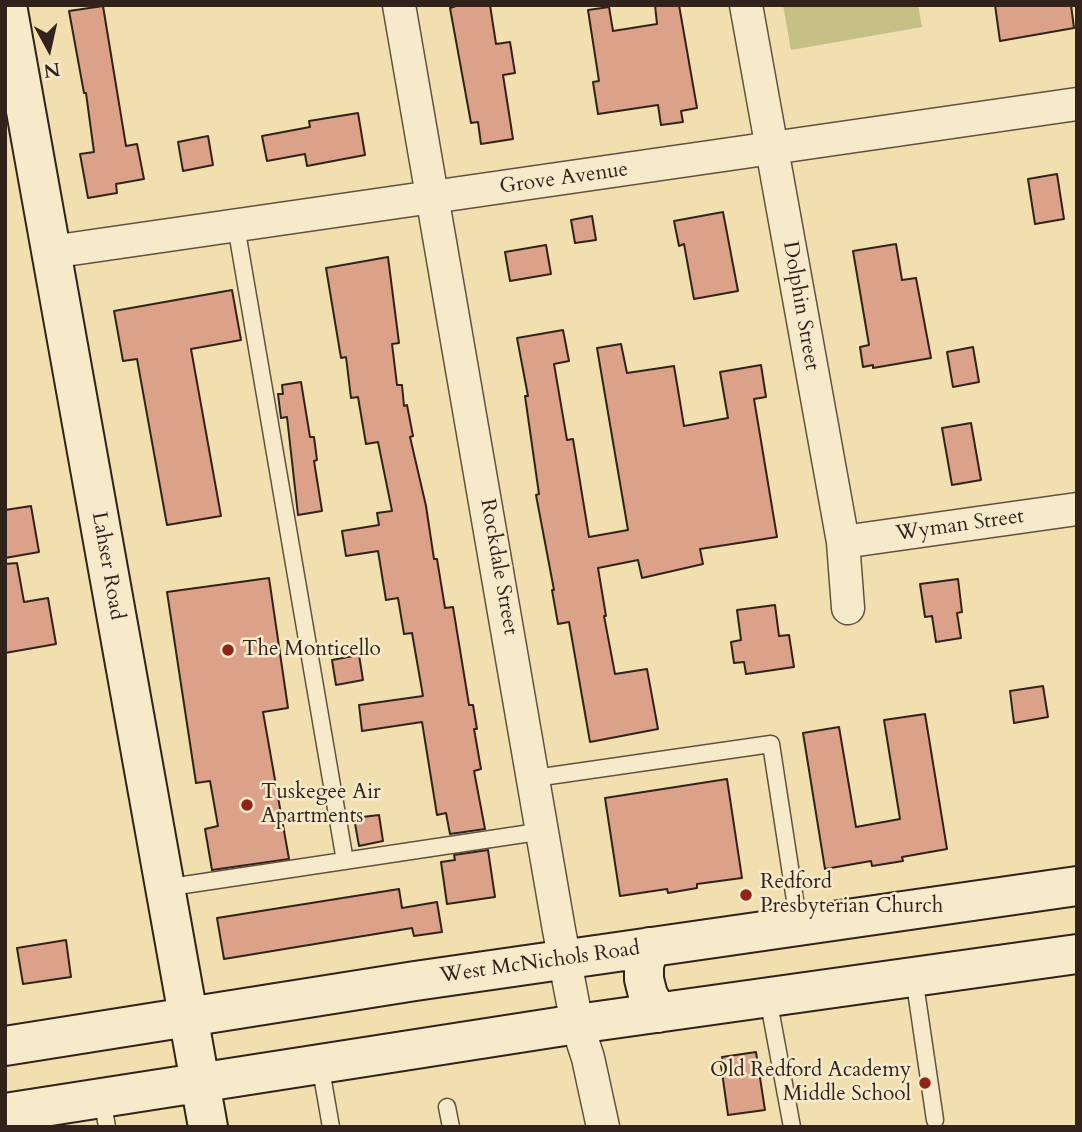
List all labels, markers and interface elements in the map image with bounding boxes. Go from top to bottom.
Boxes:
north arrow [14,14,84,84]
text: N [42,56,62,84]
street label: Grove Avenue [498,158,630,200]
street label: Dolphin Street [776,240,824,372]
street label: Rockdale Street [474,497,522,637]
street label: Wyman Street [894,505,1026,547]
street label: Lahser Road [85,510,129,622]
place label: The Monticello [242,637,381,663]
marker: The Monticello [220,642,236,658]
place label: Tuskegee Air Apartments [261,780,381,830]
marker: Tuskegee Air Apartments [239,797,255,813]
place label: Redford Presbyterian Church [760,870,943,920]
marker: Redford Presbyterian Church [738,887,754,903]
street label: West McNichols Road [438,936,642,990]
place label: Old Redford Academy Middle School [710,1058,911,1108]
marker: Old Redford Academy Middle School [917,1075,933,1091]

